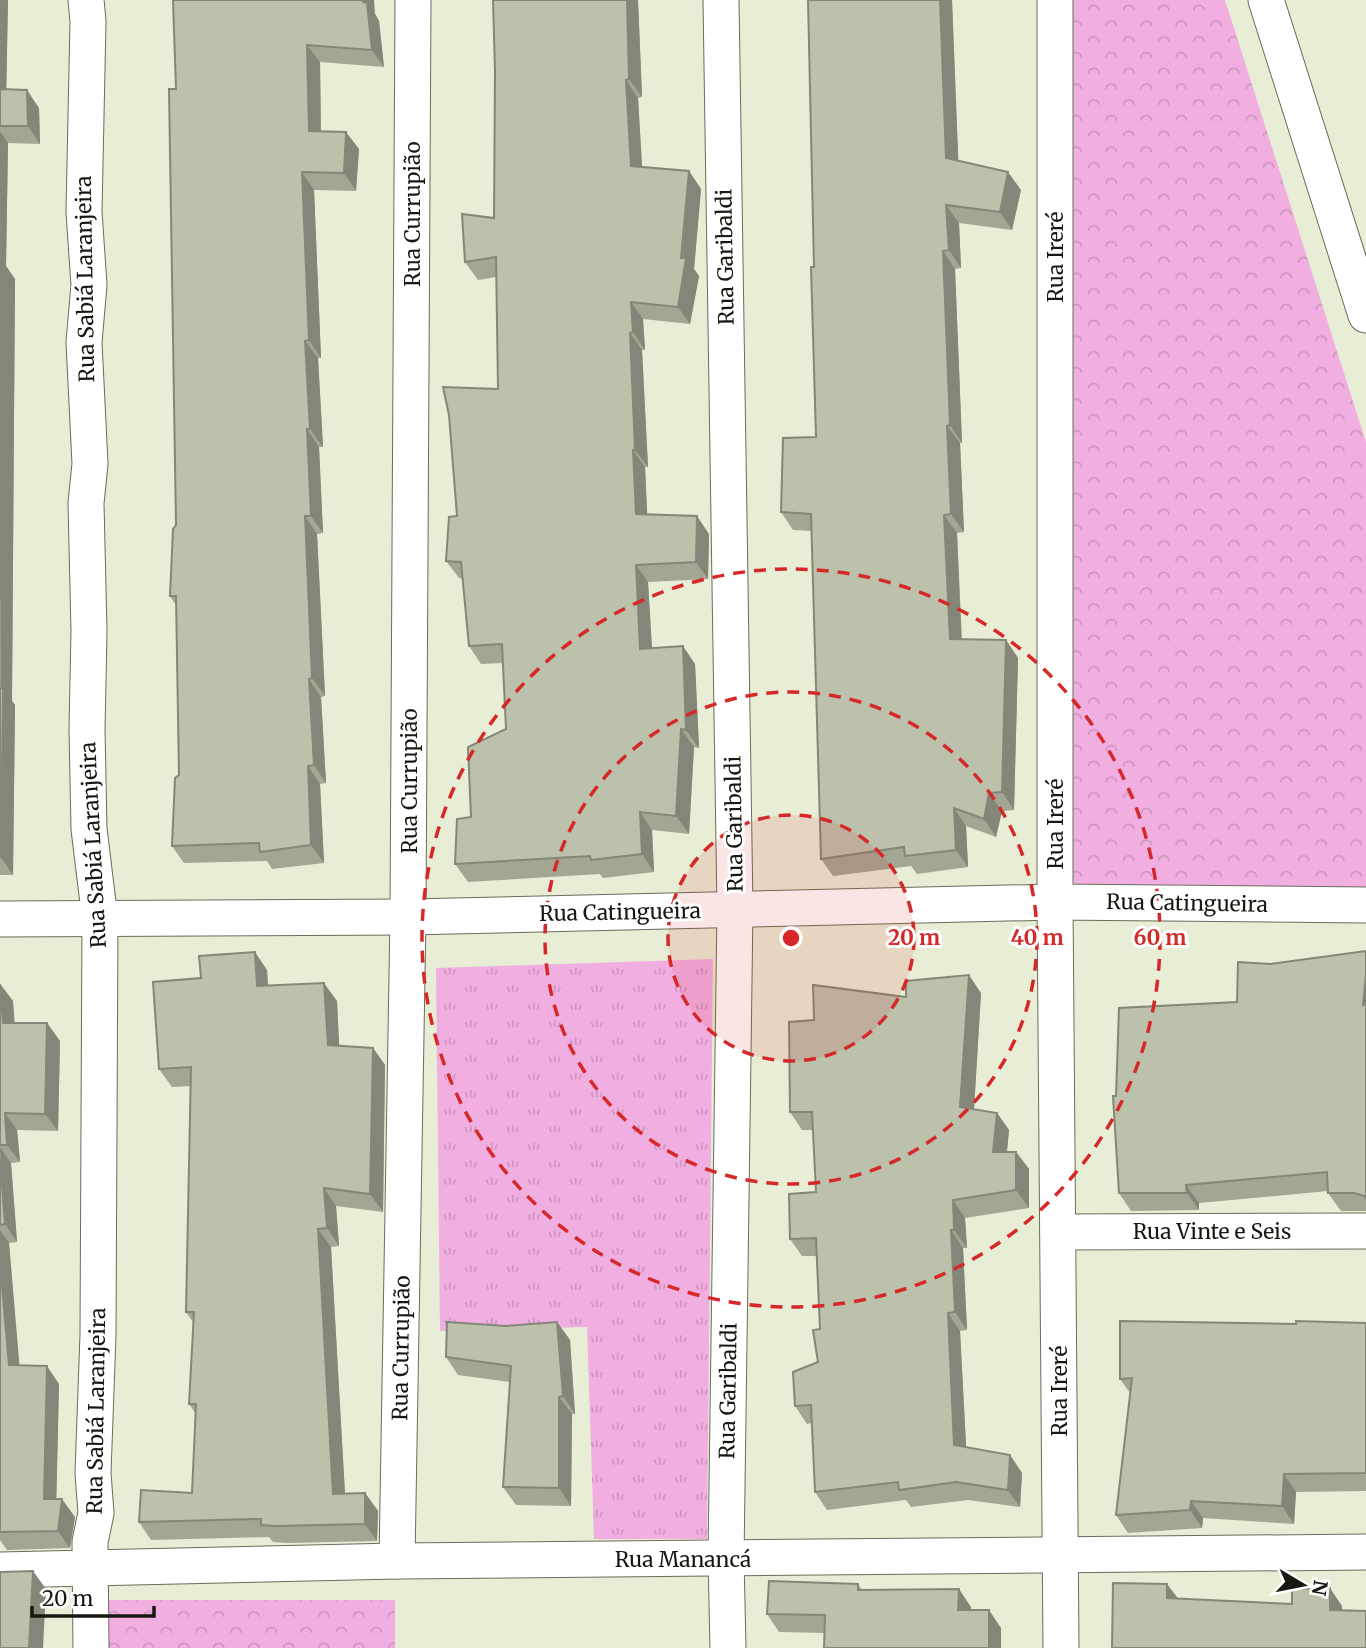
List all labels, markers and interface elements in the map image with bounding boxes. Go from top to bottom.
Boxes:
street label: Rua Currupião [399,141,426,287]
street label: Rua Sabiá Laranjeira [70,175,100,383]
street label: Rua Garibaldi [710,188,740,325]
street label: Rua Ireré [1042,211,1069,303]
street label: Rua Currupião [396,708,423,854]
street label: Rua Sabiá Laranjeira [74,741,112,949]
street label: Rua Garibaldi [719,755,749,892]
street label: Rua Ireré [1042,778,1069,870]
street label: Rua Catingueira [1106,888,1268,918]
street label: Rua Catingueira [539,897,701,927]
text: 20 m [888,924,940,951]
text: 40 m [1010,924,1064,951]
text: 60 m [1134,924,1186,951]
centre of rings [779,926,803,950]
street label: Rua Vinte e Seis [1133,1218,1291,1245]
street label: Rua Currupião [386,1275,416,1421]
street label: Rua Sabiá Laranjeira [81,1307,111,1515]
street label: Rua Garibaldi [713,1322,743,1459]
street label: Rua Ireré [1046,1345,1073,1437]
street label: Rua Manancá [615,1546,751,1573]
north arrow [1268,1550,1338,1620]
scale bar [32,1574,154,1618]
text: N [1307,1578,1333,1597]
text: 20 m [42,1585,94,1612]

